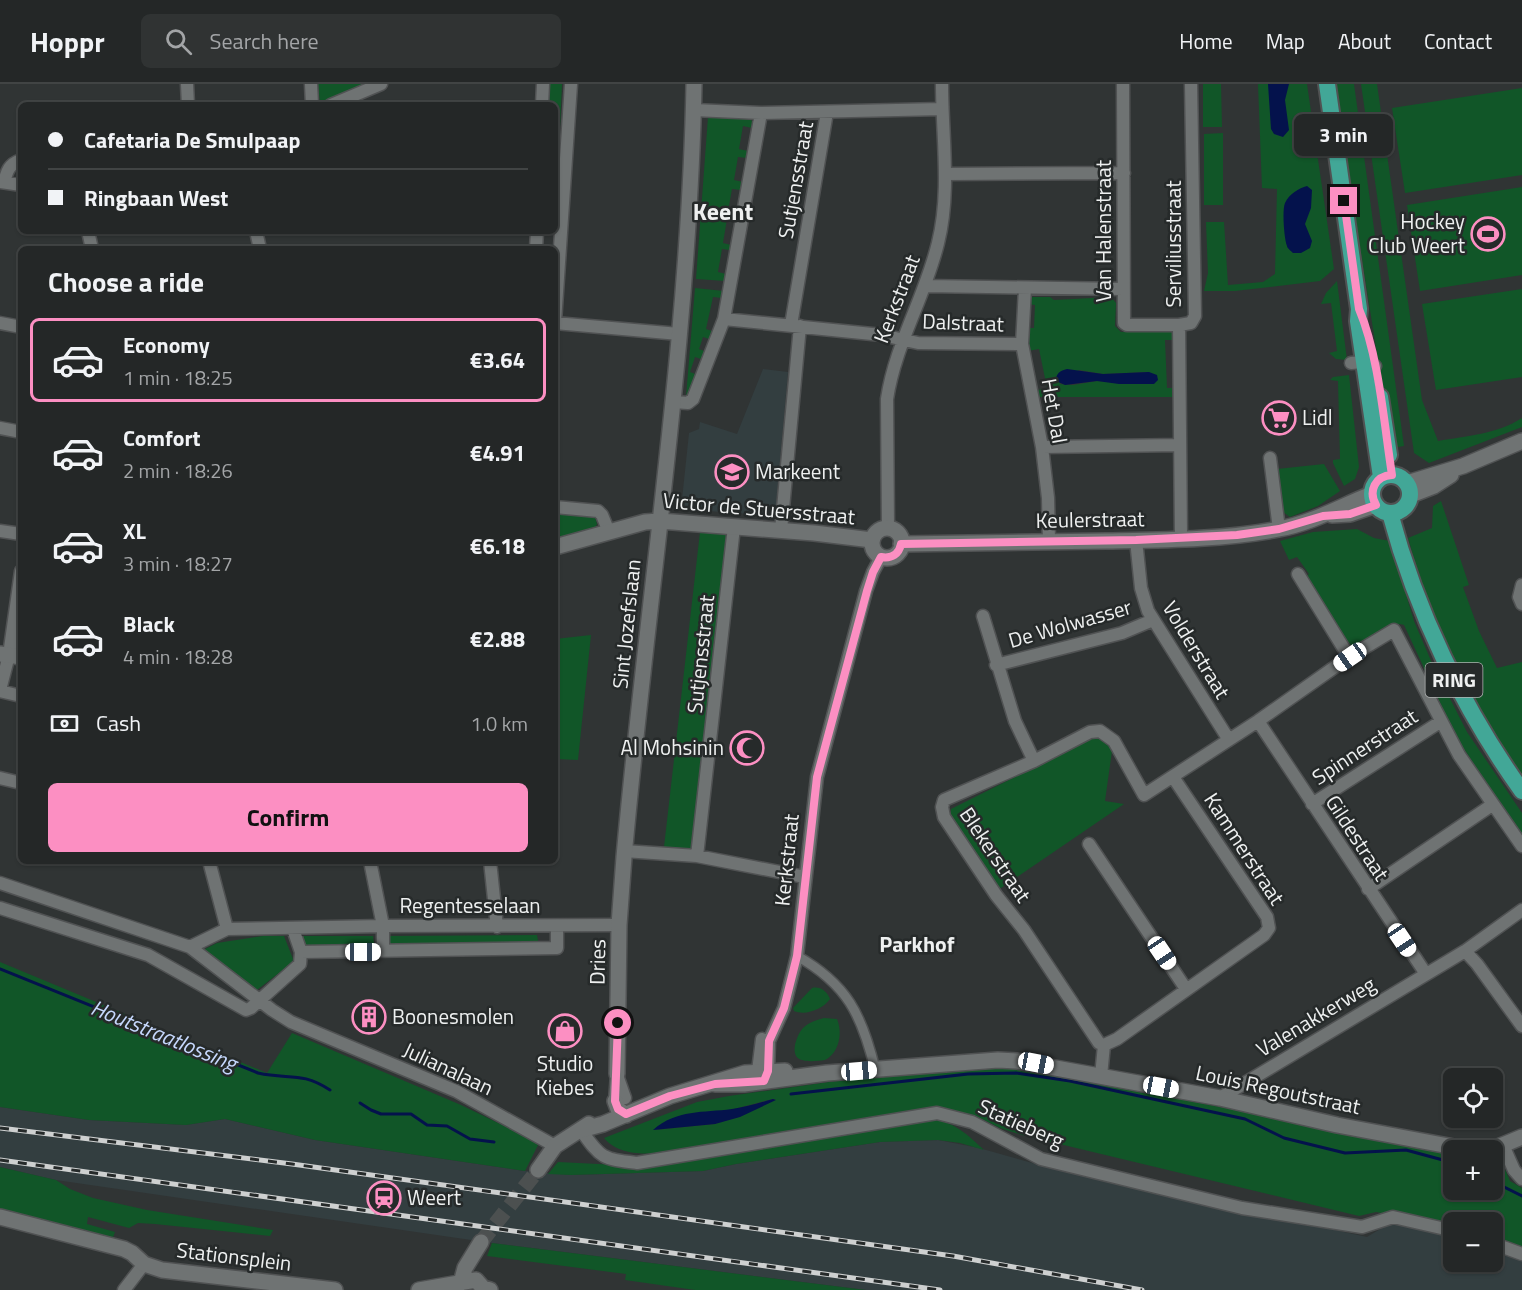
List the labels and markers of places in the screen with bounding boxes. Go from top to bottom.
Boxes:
place label: Hockey Club Weert [1368,205,1466,261]
sports icon: Hockey Club Weert [1470,216,1506,252]
supermarket icon: Lidl [1261,400,1297,436]
place label: Lidl [1302,401,1333,433]
school or university icon: Markeent [714,454,750,490]
place label: Markeent [755,455,841,487]
mosque icon: Al Mohsinin [729,730,765,766]
place label: Al Mohsinin [621,731,724,763]
building icon: Boonesmolen [351,999,387,1035]
place label: Boonesmolen [392,1000,514,1032]
shop icon: Studio Kiebes [547,1013,583,1049]
place label: Studio Kiebes [536,1047,594,1103]
station icon: Weert [366,1180,402,1216]
place label: Weert [407,1181,462,1213]

